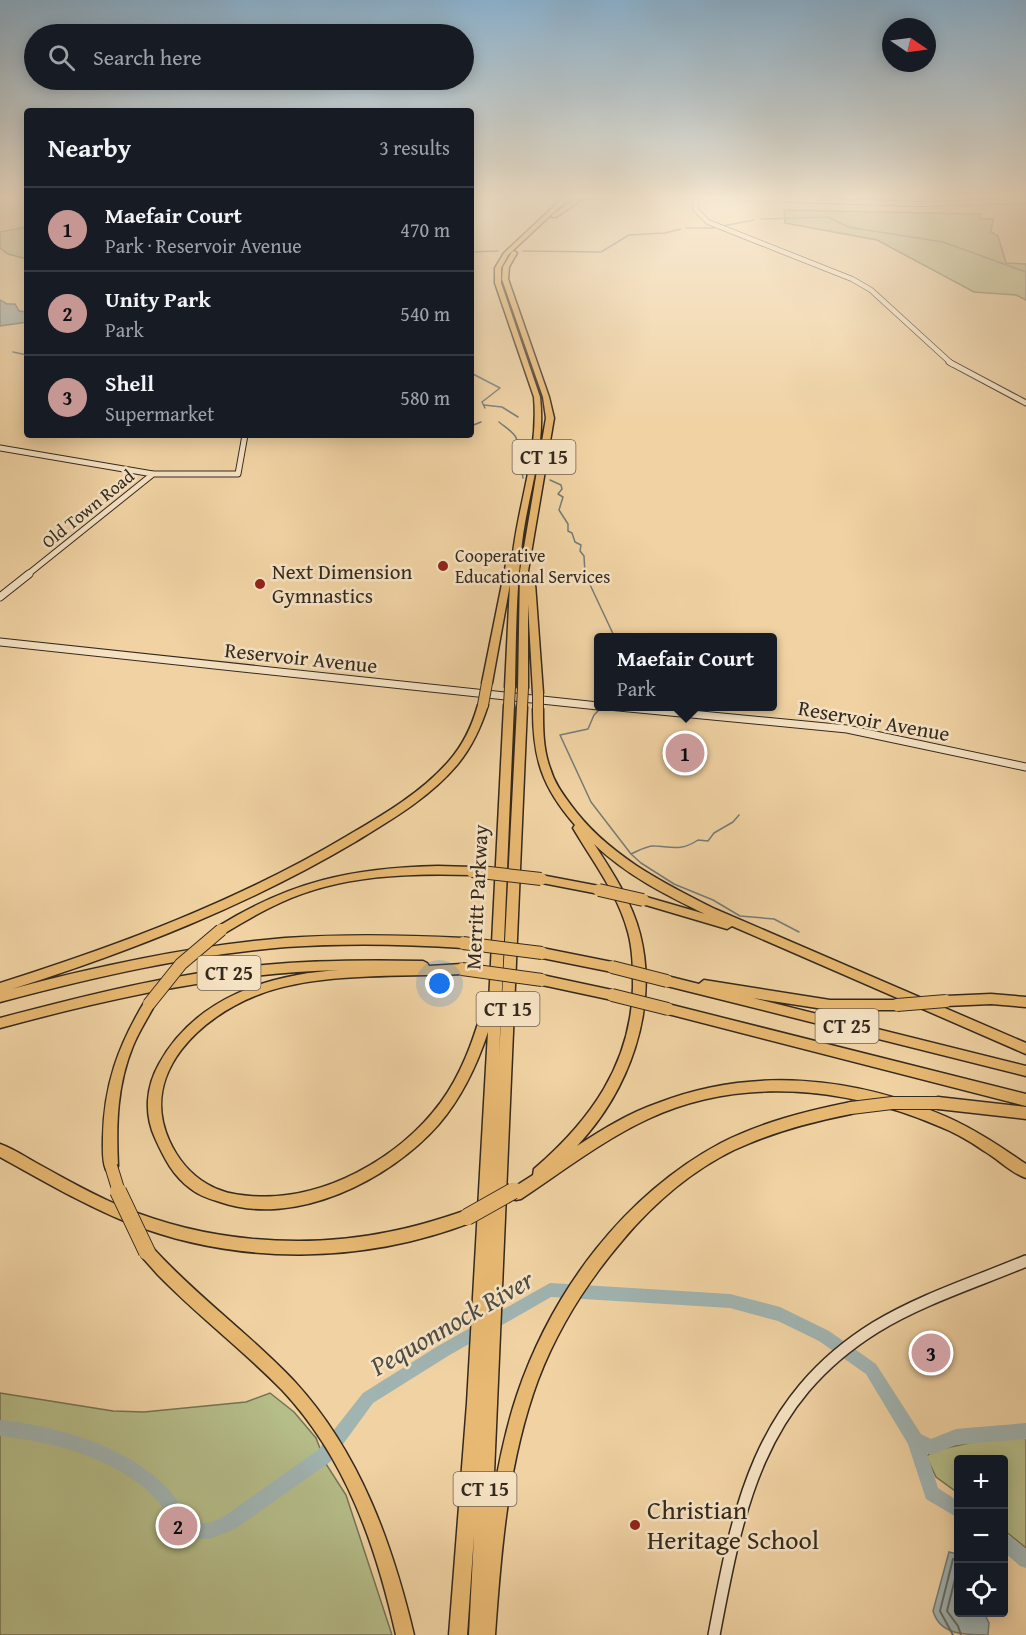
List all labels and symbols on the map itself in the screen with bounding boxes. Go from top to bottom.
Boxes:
north arrow [882,18,936,72]
road number: CT 15 [512,440,576,474]
street label: Old Town Road [36,463,140,554]
place label: Cooperative Educational Services [455,542,610,590]
place label: Next Dimension Gymnastics [272,556,412,611]
marker: Cooperative Educational Services [436,559,450,573]
marker: Next Dimension Gymnastics [253,577,267,591]
street label: Reservoir Avenue [223,634,379,681]
street label: Reservoir Avenue [796,692,952,749]
pin: 1 [666,730,704,776]
street label: Merritt Parkway [457,823,496,970]
road number: CT 25 [198,956,260,990]
your location [425,969,454,998]
road number: CT 15 [476,992,540,1026]
road number: CT 25 [816,1009,878,1043]
water label: Pequonnock River [361,1259,542,1386]
pin: 3 [912,1330,950,1376]
road number: CT 15 [454,1472,516,1506]
place label: Christian Heritage School [647,1490,819,1559]
pin: 2 [158,1504,198,1549]
marker: Christian Heritage School [628,1518,642,1532]

